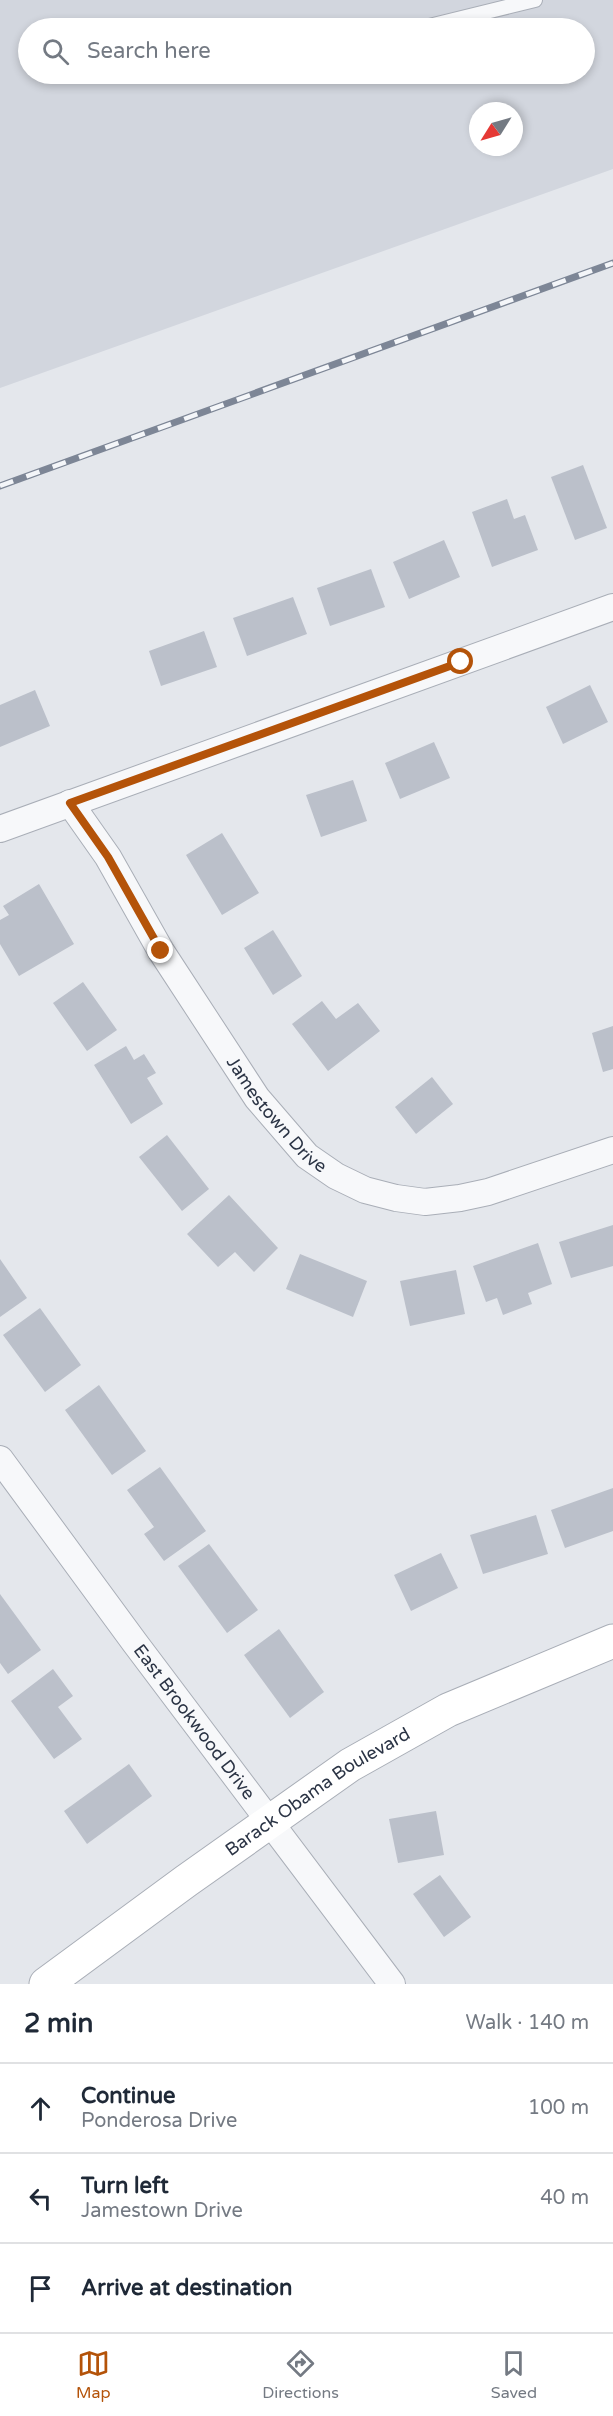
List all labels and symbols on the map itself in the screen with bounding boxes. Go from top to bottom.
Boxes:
north arrow [469,102,523,156]
route start [447,648,473,674]
route end [147,937,173,963]
street label: Jamestown Drive [222,1052,331,1177]
street label: East Brookwood Drive [129,1640,260,1804]
street label: Barack Obama Boulevard [221,1723,414,1861]

